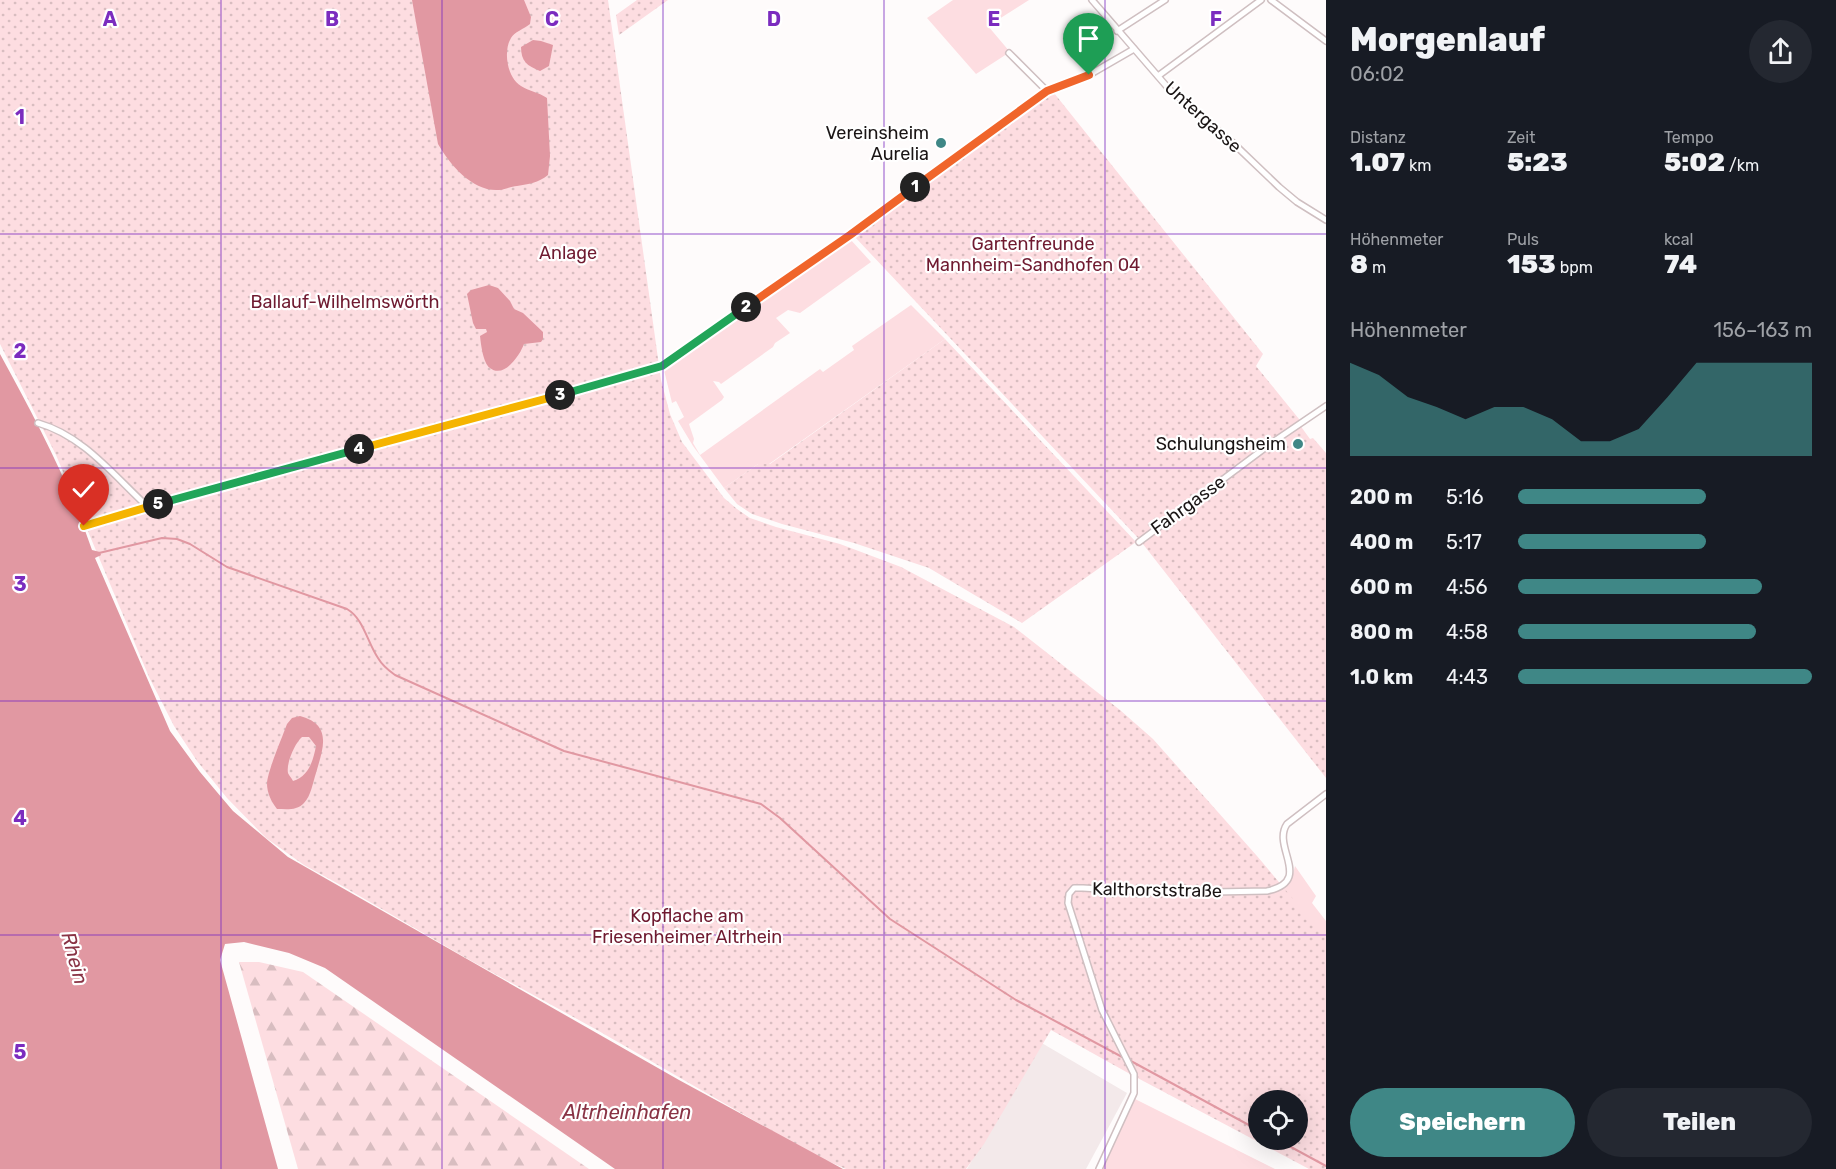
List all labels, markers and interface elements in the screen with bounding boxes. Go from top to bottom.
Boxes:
text: A [103,7,118,31]
text: B [325,7,339,31]
text: C [545,7,559,31]
text: D [767,7,781,31]
text: E [988,7,1000,31]
text: F [1210,7,1222,31]
pin [1063,13,1114,75]
text: Morgenlauf [1350,20,1545,59]
button: share [1749,20,1812,83]
icon: arrive [1072,22,1105,55]
text: 06:02 [1350,62,1404,86]
street label: Untergasse [1160,77,1246,157]
text: 1 [15,105,25,129]
place label: Vereinsheim Aurelia [825,122,929,165]
text: Distanz [1350,128,1406,147]
text: Zeit [1507,128,1535,147]
text: Tempo [1664,128,1714,147]
marker: Vereinsheim Aurelia [934,136,948,150]
text: 1.07 [1350,147,1405,178]
text: 5:23 [1507,147,1568,178]
text: 5:02 [1664,147,1725,178]
text: km [1405,156,1432,175]
text: /km [1725,156,1759,175]
pin: 1 [900,172,930,202]
text: 1 [911,177,919,196]
text: Höhenmeter [1350,230,1443,249]
text: Puls [1507,230,1539,249]
text: kcal [1664,230,1693,249]
park label: Gartenfreunde Mannheim-Sandhofen 04 [926,233,1140,276]
park label: Anlage [539,242,597,264]
text: 8 [1350,249,1368,280]
text: 153 [1507,249,1556,280]
text: 74 [1664,249,1697,280]
text: m [1368,258,1386,277]
text: bpm [1556,258,1593,277]
park label: Ballauf-Wilhelmswörth [250,291,440,313]
pin: 2 [731,292,761,322]
text: 2 [741,297,751,316]
text: Höhenmeter [1350,318,1467,342]
text: 156–163 m [1713,318,1812,342]
text: 2 [14,339,27,363]
pin: 3 [545,380,575,410]
text: 3 [555,385,565,404]
place label: Schulungsheim [1156,433,1286,455]
pin: 4 [344,434,374,464]
marker: Schulungsheim [1291,437,1305,451]
text: 4 [354,439,364,458]
pin [58,464,109,526]
street label: Fahrgasse [1146,471,1230,539]
icon: check [67,473,100,506]
text: 200 m [1350,485,1413,509]
text: 5:16 [1446,485,1484,509]
pin: 5 [143,489,173,519]
text: 5 [153,494,163,513]
text: 400 m [1350,530,1413,554]
text: 5:17 [1446,530,1482,554]
text: 3 [13,572,27,596]
text: 600 m [1350,575,1413,599]
text: 4:56 [1446,575,1487,599]
text: 800 m [1350,620,1413,644]
text: 4:58 [1446,620,1488,644]
text: 1.0 km [1350,665,1413,689]
text: 4:43 [1446,665,1488,689]
text: 4 [13,806,27,830]
street label: Kalthorststraße [1092,878,1222,902]
park label: Kopflache am Friesenheimer Altrhein [592,905,782,948]
water label: Rhein [56,929,94,987]
text: 5 [14,1040,27,1064]
button: Speichern [1350,1088,1575,1157]
button: Teilen [1587,1088,1812,1157]
map controls [1248,1090,1308,1150]
button: locate [1248,1090,1308,1150]
water label: Altrheinhafen [562,1100,691,1124]

